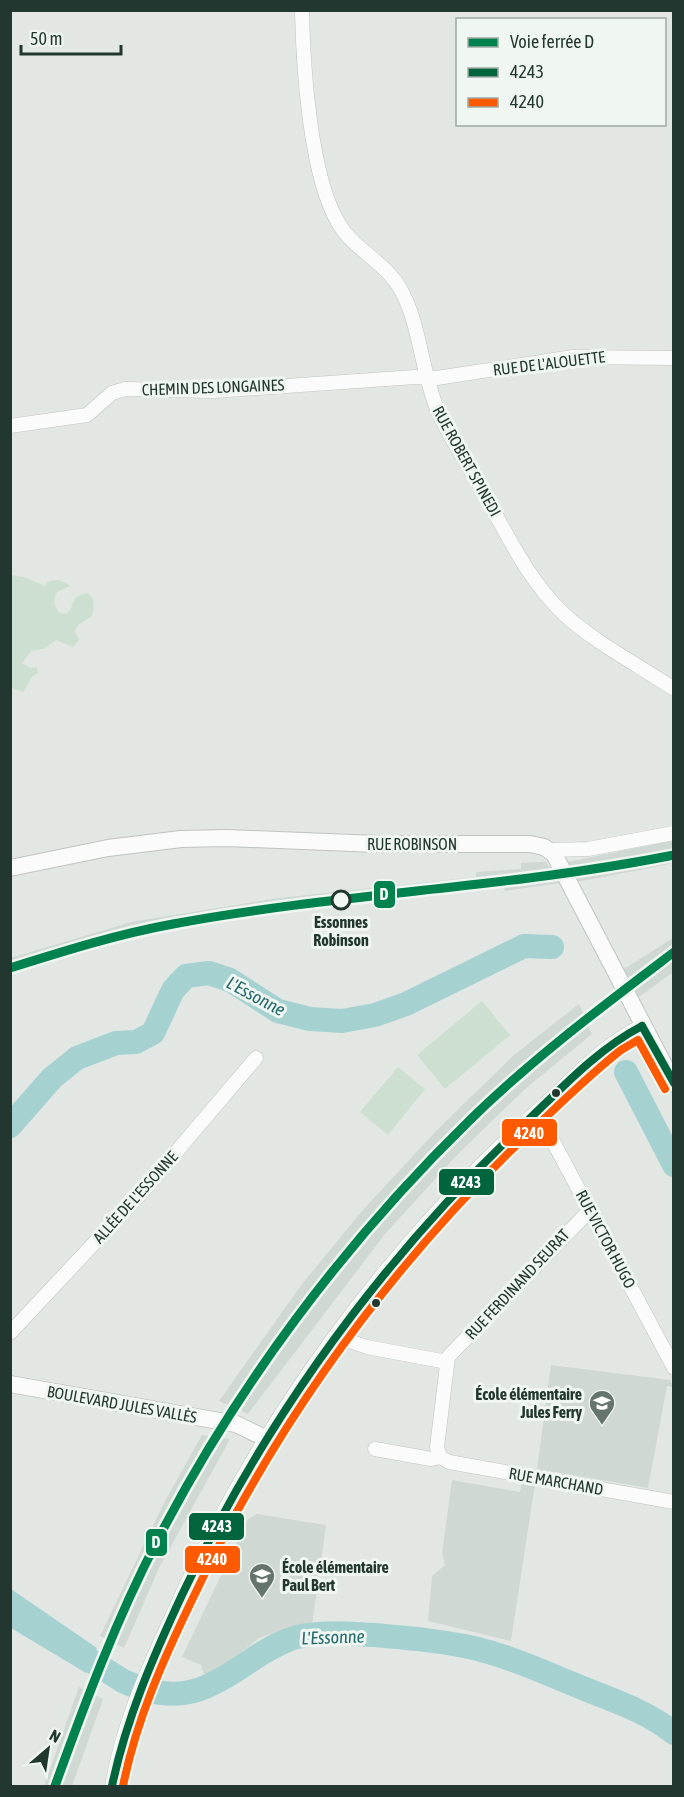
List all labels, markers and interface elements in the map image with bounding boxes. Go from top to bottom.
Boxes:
scale bar [21,18,122,56]
legend [456,18,666,126]
text: 50 m [30,28,62,49]
text: Voie ferrée D [510,31,594,52]
text: 4243 [510,61,544,82]
text: 4240 [510,91,544,112]
street label: RUE DE L'ALOUETTE [492,347,606,379]
street label: CHEMIN DES LONGAINES [141,376,285,398]
street label: RUE ROBERT SPINEDI [429,403,505,519]
street label: RUE ROBINSON [367,835,457,853]
line badge: D [373,880,396,909]
text: D [380,885,389,903]
marker: Essonnes Robinson [331,890,351,910]
place label: Essonnes Robinson [313,913,369,949]
water label: L'Essonne [223,972,289,1020]
unlabelled marker [550,1087,562,1099]
line badge: 4240 [501,1118,558,1147]
text: 4240 [513,1124,545,1142]
street label: ALLÉE DE L'ESSONNE [89,1147,181,1247]
line badge: 4243 [438,1168,495,1196]
text: 4243 [450,1173,481,1191]
street label: RUE VICTOR HUGO [573,1187,639,1291]
street label: RUE FERDINAND SEURAT [461,1225,573,1343]
unlabelled marker [370,1297,382,1309]
street label: BOULEVARD JULES VALLÈS [46,1382,199,1426]
place label: École élémentaire Jules Ferry [475,1385,582,1421]
school or university icon: École élémentaire Jules Ferry [587,1388,617,1426]
street label: RUE MARCHAND [507,1464,605,1498]
line badge: 4243 [188,1512,245,1541]
text: 4243 [201,1517,232,1535]
line badge: D [145,1528,168,1557]
text: D [152,1533,161,1551]
line badge: 4240 [184,1545,241,1574]
text: 4240 [196,1550,228,1568]
place label: École élémentaire Paul Bert [282,1558,389,1594]
school or university icon: École élémentaire Paul Bert [247,1561,277,1599]
water label: L'Essonne [301,1625,365,1649]
north arrow [18,1719,78,1779]
text: N [47,1726,64,1746]

